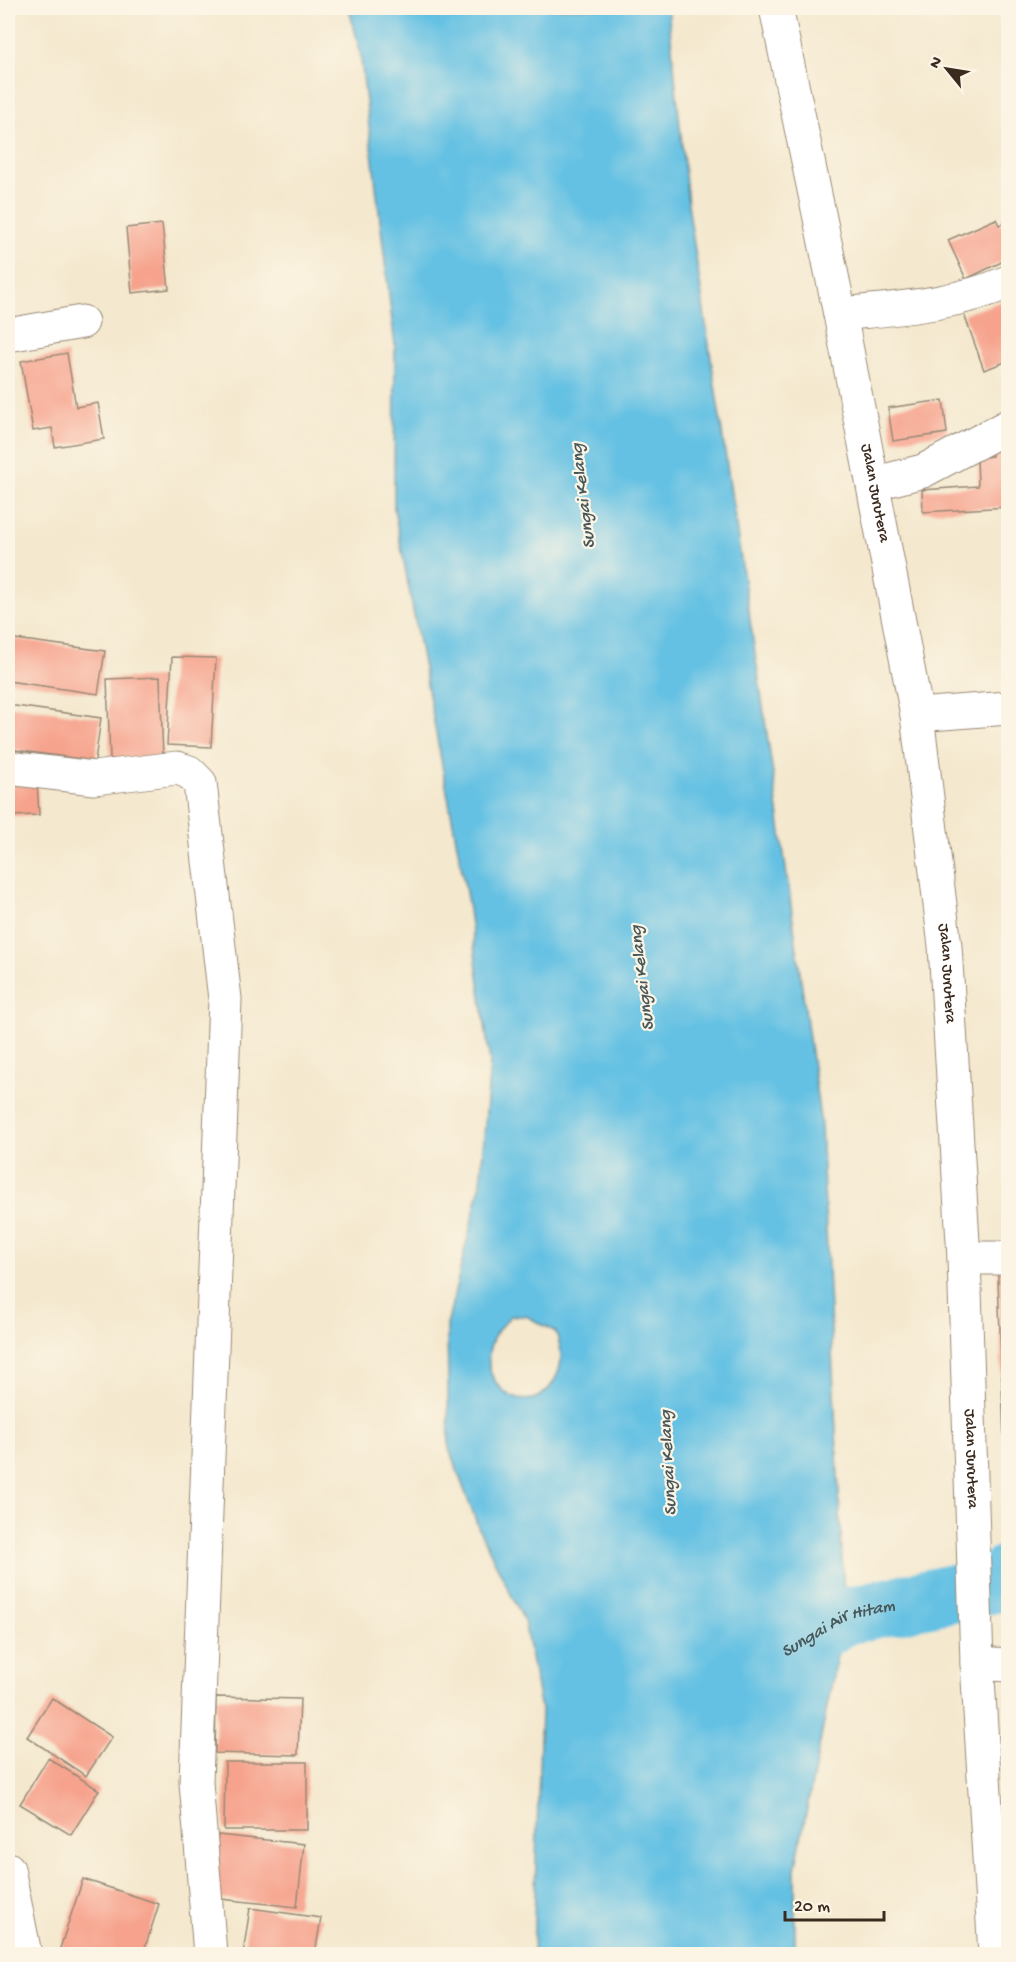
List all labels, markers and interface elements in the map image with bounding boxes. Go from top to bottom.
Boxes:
north arrow [917,39,977,99]
text: N [926,54,948,73]
water label: Sungai Kelang [567,441,601,550]
street label: Jalan Jurutera [856,442,893,545]
water label: Sungai Kelang [626,923,660,1032]
street label: Jalan Jurutera [933,923,959,1025]
water label: Sungai Kelang [656,1408,682,1516]
street label: Jalan Jurutera [959,1409,982,1510]
water label: Sungai Air Hitam [778,1595,897,1663]
scale bar [785,1884,884,1922]
text: 20 m [794,1897,830,1918]

